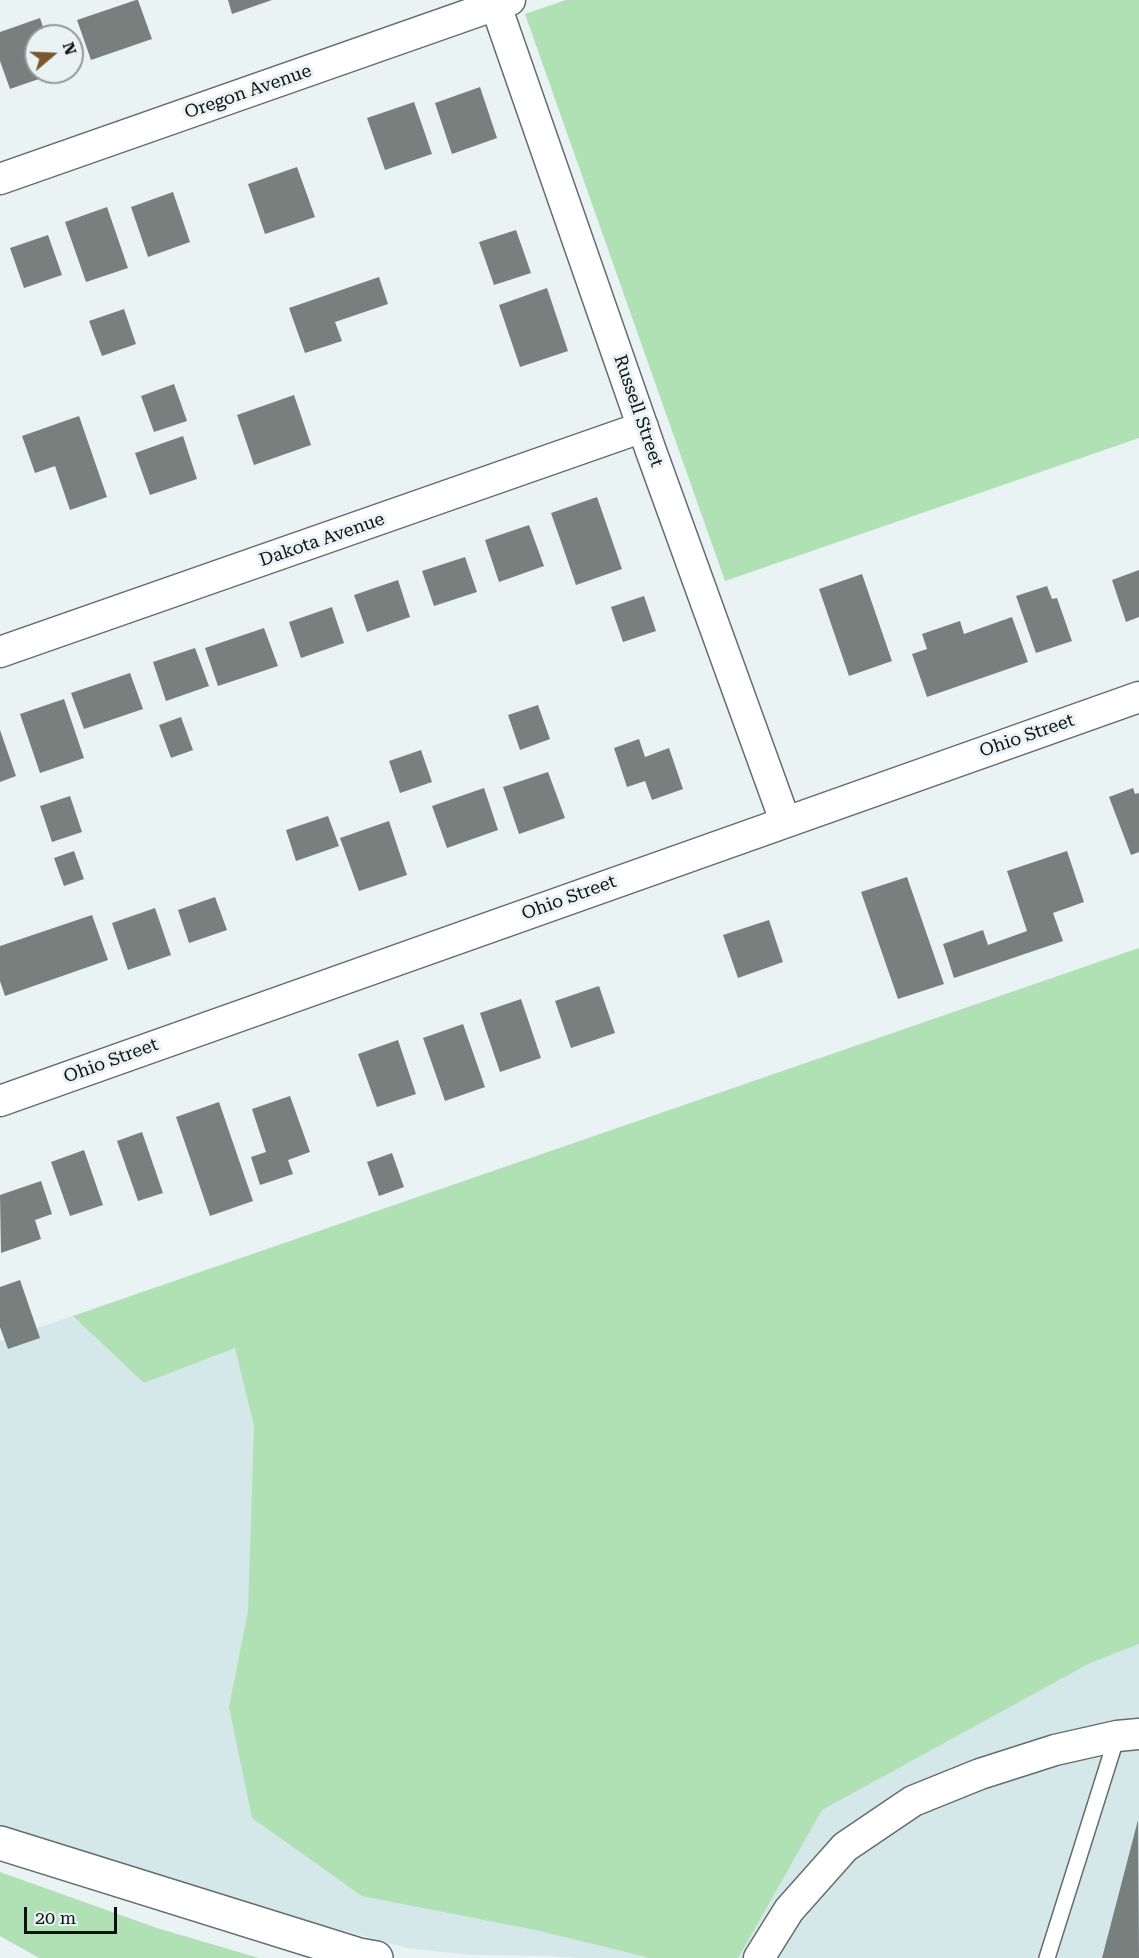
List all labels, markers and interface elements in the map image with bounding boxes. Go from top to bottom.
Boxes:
north arrow [24,24,84,84]
text: N [59,40,81,58]
street label: Oregon Avenue [182,60,314,124]
street label: Russell Street [609,352,667,470]
street label: Dakota Avenue [257,508,387,572]
street label: Ohio Street [977,710,1077,762]
street label: Ohio Street [519,871,619,925]
street label: Ohio Street [61,1034,161,1088]
scale bar [27,1895,120,1933]
text: 20 m [35,1907,76,1928]

